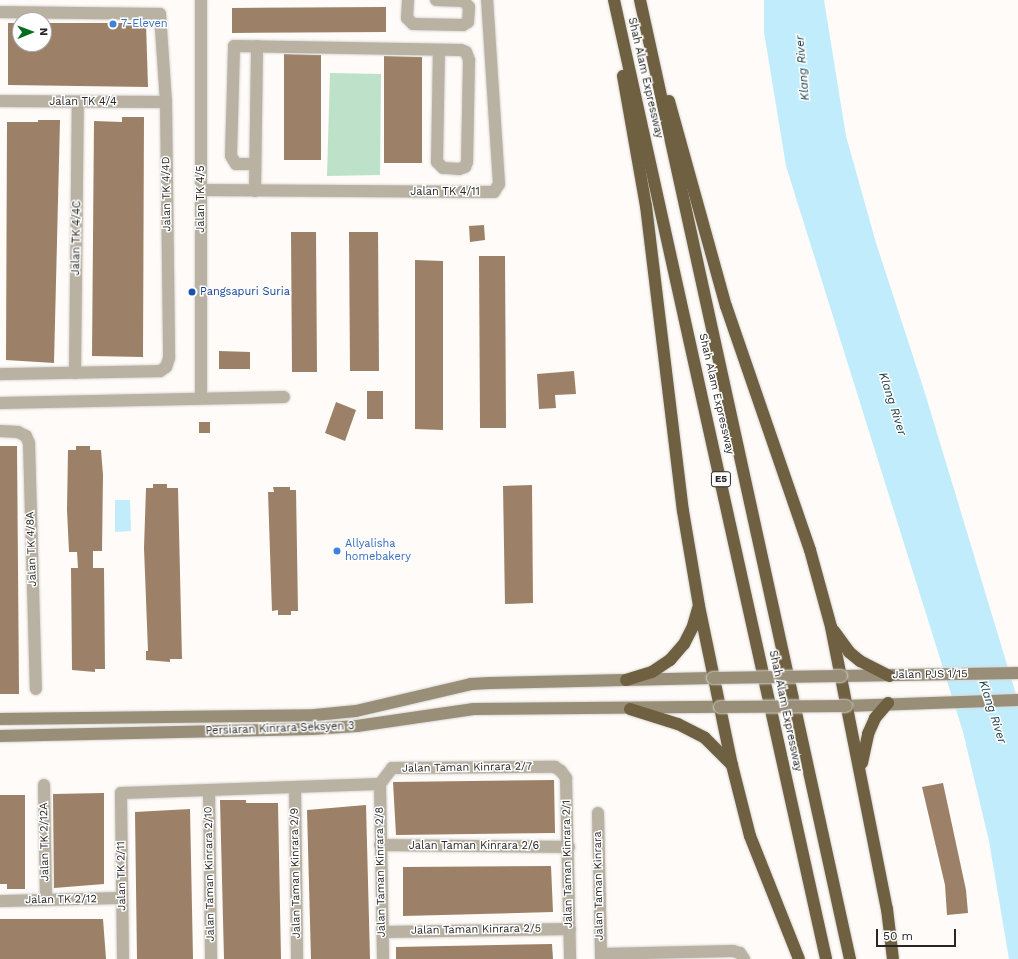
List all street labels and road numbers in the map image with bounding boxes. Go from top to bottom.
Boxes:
street label: Shah Alam Expressway [625,16,665,140]
street label: Jalan TK 4/4 [49,95,117,109]
street label: Jalan TK 4/4D [160,156,174,232]
street label: Jalan TK 4/5 [194,165,208,233]
street label: Jalan TK 4/11 [410,185,480,199]
street label: Jalan TK 4/4C [70,200,84,276]
street label: Shah Alam Expressway [696,332,736,456]
road number: E5 [710,471,732,487]
street label: Jalan TK 4/8A [24,511,40,587]
street label: Shah Alam Expressway [766,649,804,773]
street label: Jalan PJS 1/15 [892,668,968,682]
street label: Persiaran Kinrara Seksyen 3 [205,720,355,738]
street label: Jalan Taman Kinrara 2/7 [402,760,532,776]
street label: Jalan Taman Kinrara 2/1 [560,800,576,928]
street label: Jalan TK 2/12A [38,802,52,882]
street label: Jalan Taman Kinrara 2/10 [202,806,218,942]
street label: Jalan Taman Kinrara 2/8 [373,806,389,938]
street label: Jalan Taman Kinrara 2/9 [288,807,304,939]
street label: Jalan Taman Kinrara [591,831,607,941]
street label: Jalan Taman Kinrara 2/6 [409,839,539,853]
street label: Jalan TK 2/11 [115,841,129,911]
street label: Jalan TK 2/12 [25,893,97,907]
street label: Jalan Taman Kinrara 2/5 [410,922,542,938]

